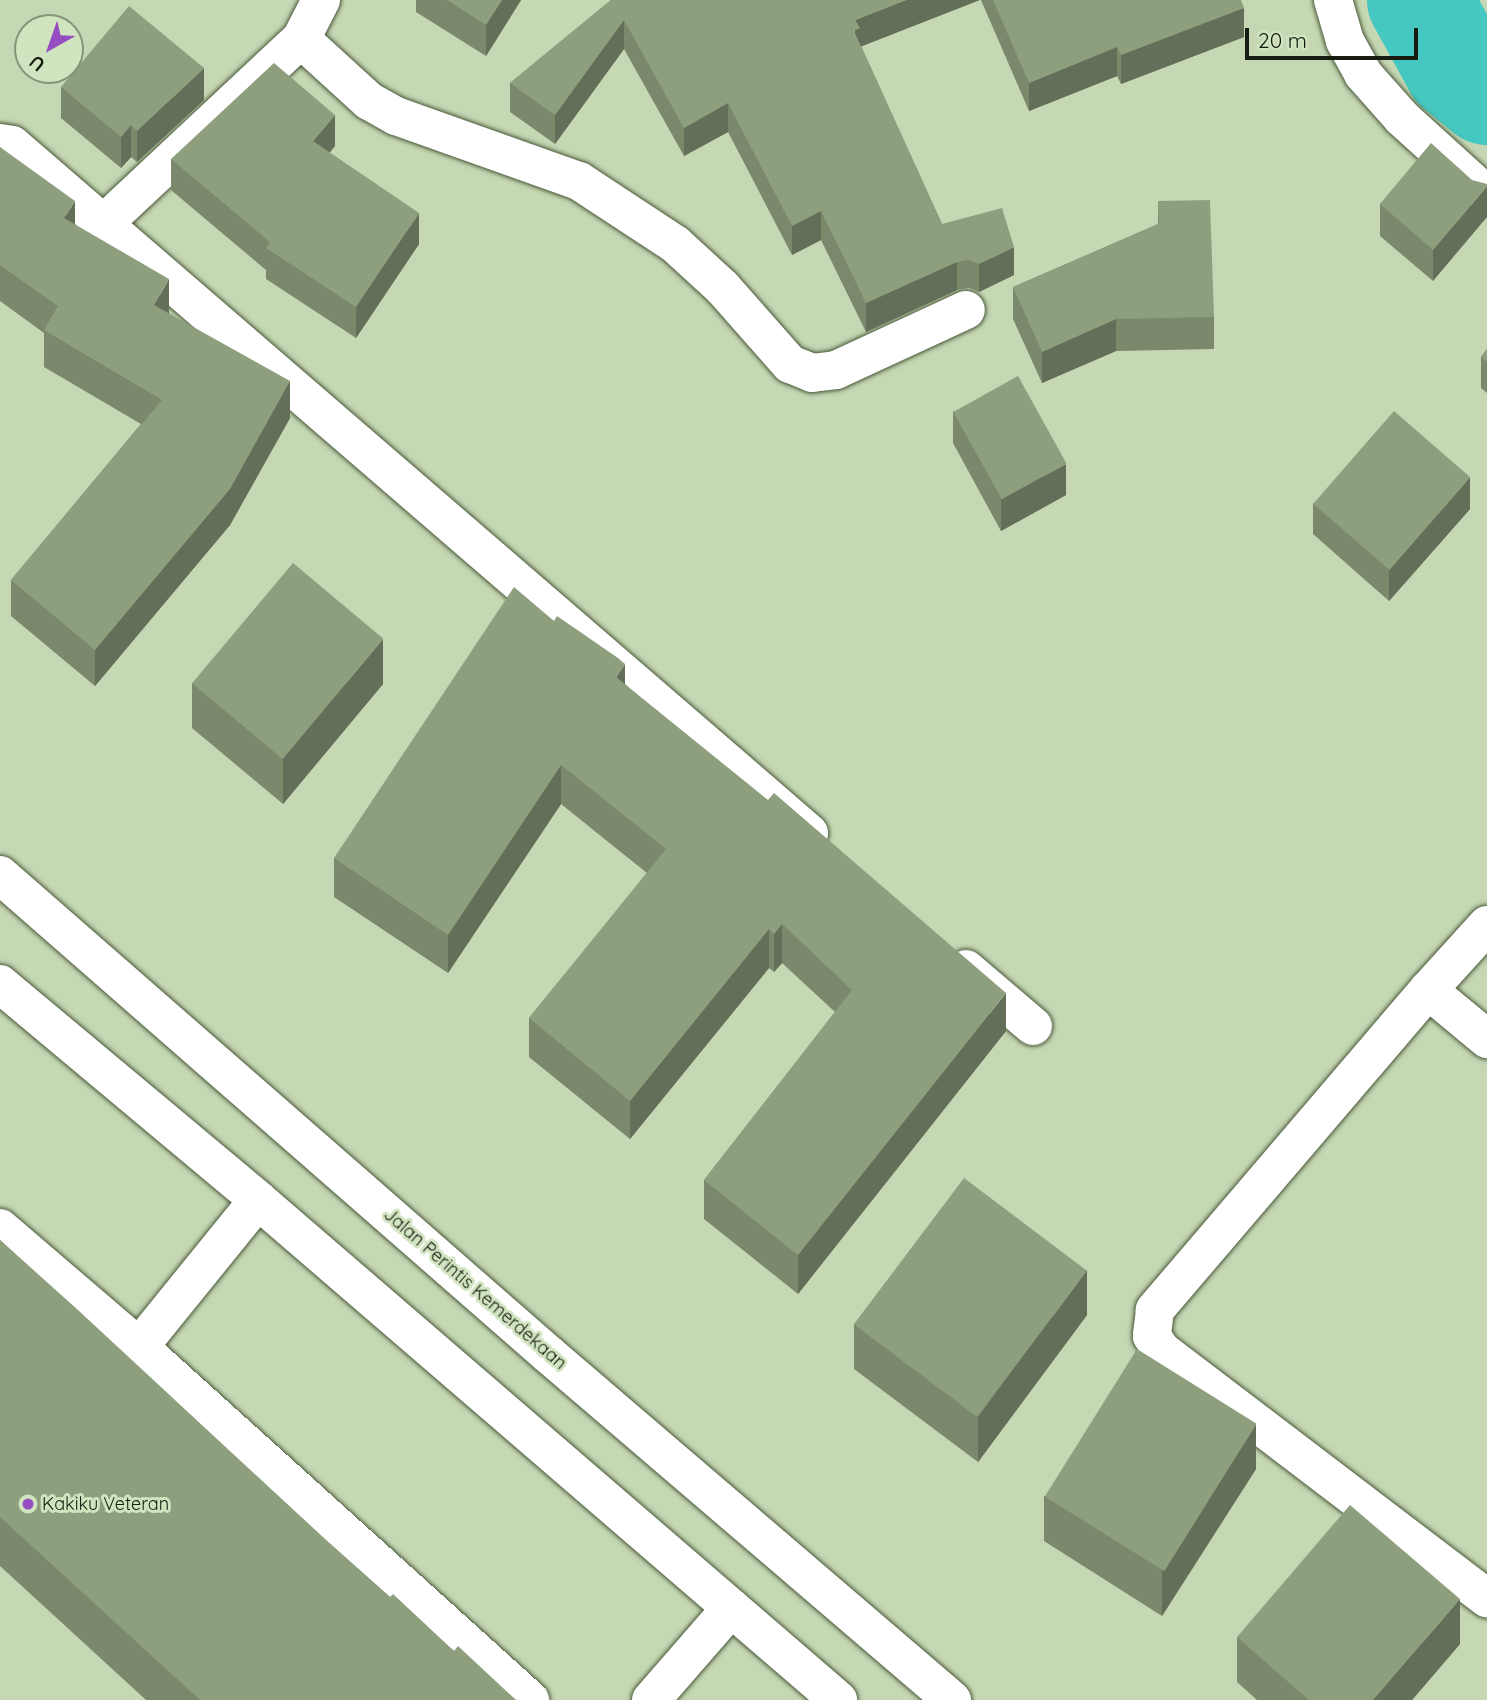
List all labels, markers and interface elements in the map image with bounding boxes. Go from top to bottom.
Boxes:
north arrow [14,14,84,84]
scale bar [1249,14,1422,58]
text: 20 m [1258,27,1307,53]
text: U [24,50,50,77]
street label: Jalan Perintis Kemerdekaan [379,1204,571,1374]
place label: Kakiku Veteran [42,1493,169,1515]
marker: Kakiku Veteran [20,1496,36,1512]

